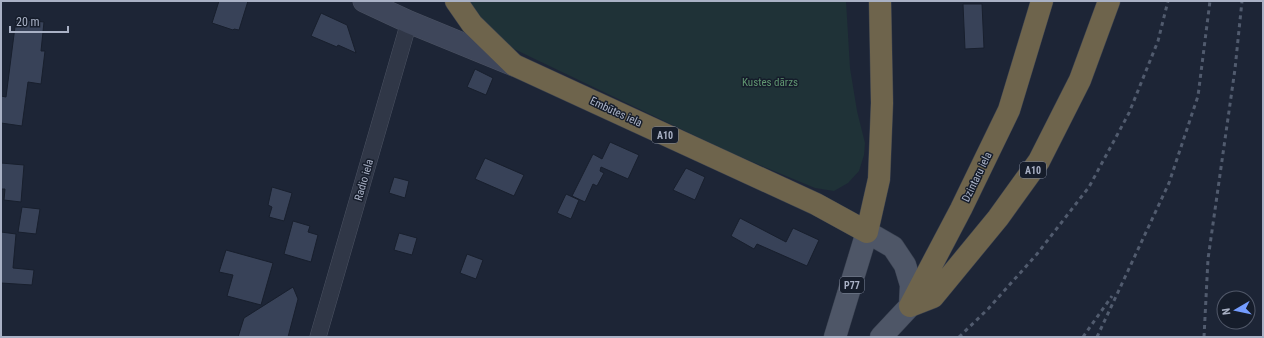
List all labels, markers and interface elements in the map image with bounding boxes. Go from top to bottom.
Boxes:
scale bar [10,8,68,34]
text: 20 m [16,15,40,29]
park label: Kustes dārzs [742,76,798,89]
street label: Embūtes iela [588,94,644,130]
road number: A10 [652,127,678,143]
street label: Dzintaru iela [959,150,995,204]
street label: Radio iela [352,158,376,202]
road number: A10 [1020,162,1046,178]
road number: P77 [840,277,864,293]
north arrow [1216,290,1256,330]
text: N [1220,307,1234,316]

